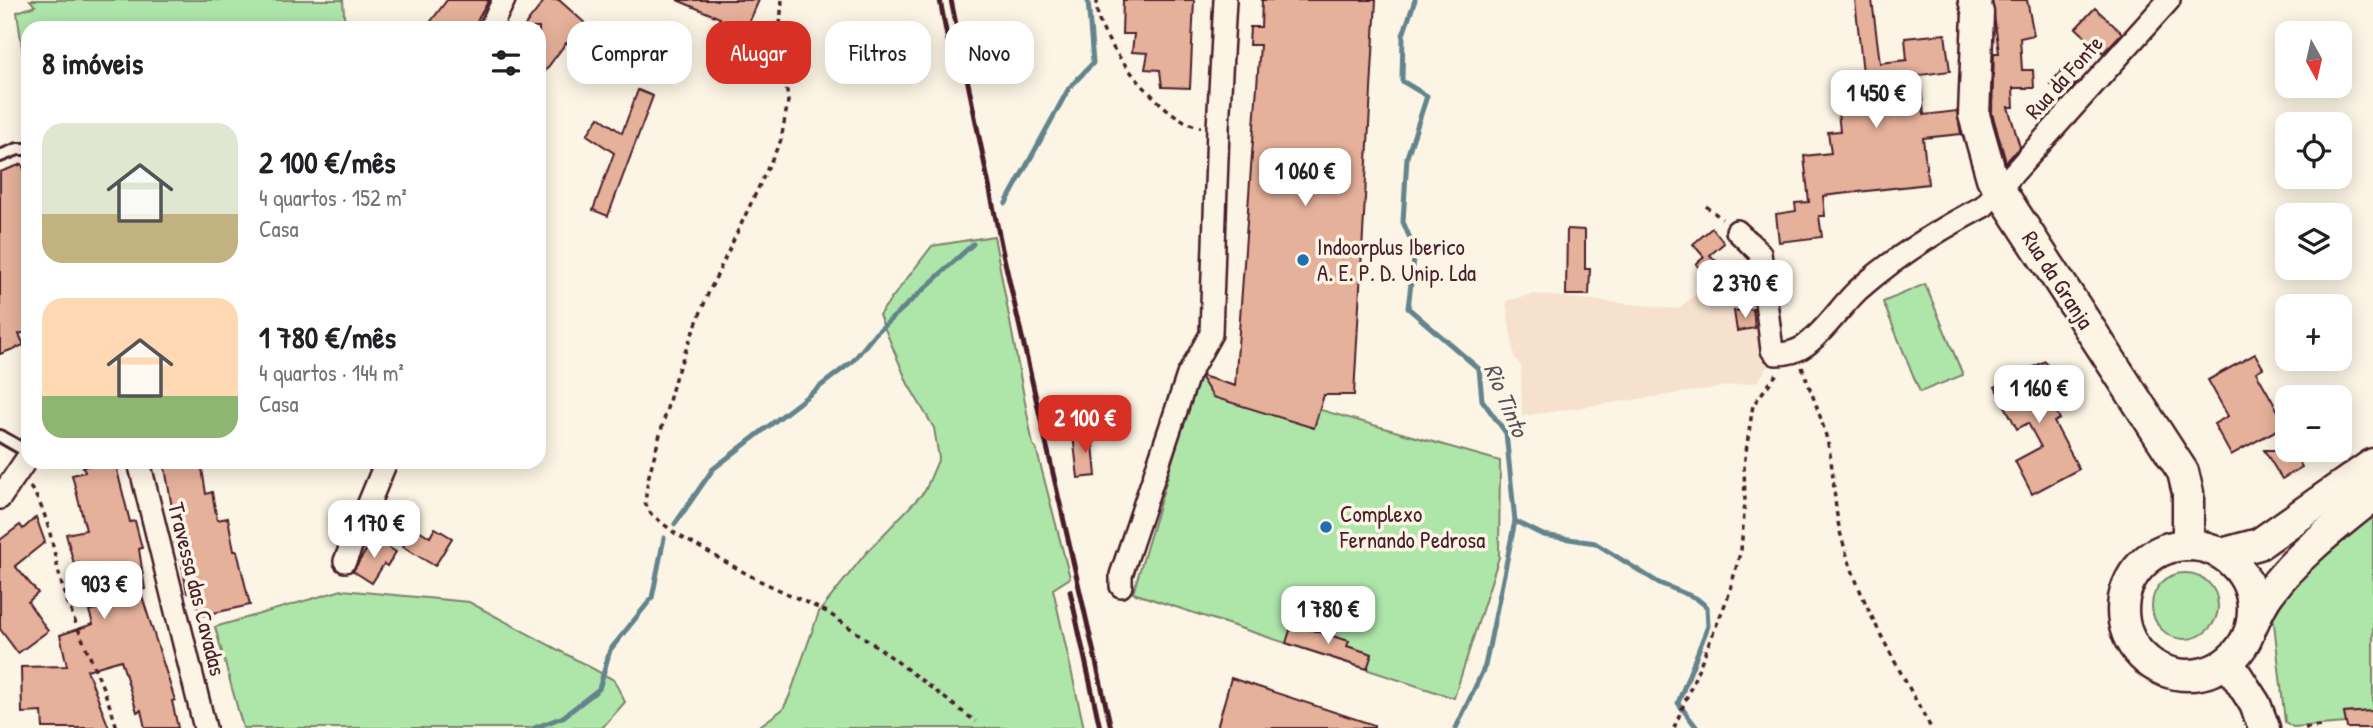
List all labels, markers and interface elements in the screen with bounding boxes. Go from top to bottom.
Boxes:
chip: Comprar [567,21,692,84]
chip: Alugar [706,21,811,84]
chip: Filtros [825,21,931,84]
chip: Novo [945,21,1034,84]
north arrow [2275,21,2352,98]
map controls [2275,21,2352,462]
street label: Rua da Fonte [2018,28,2109,125]
text: 8 imóveis [42,43,143,83]
icon: filters [487,44,525,82]
pin: 1 450 € [1811,71,1941,130]
text: 1 450 € [1847,77,1905,108]
button: locate [2275,112,2352,189]
text: 2 100 €/mês [259,142,396,182]
pin: 1 060 € [1240,148,1370,208]
icon: home [98,151,182,235]
text: 1 060 € [1275,155,1335,186]
text: 4 quartos · 152 m² [259,182,407,213]
button: layers [2275,203,2352,280]
text: Casa [259,213,299,244]
street label: Rua da Granja [2015,225,2102,335]
place label: Indoorplus Iberico A. E. P. D. Unip. Lda [1317,231,1476,288]
marker: Indoorplus Iberico A. E. P. D. Unip. Lda [1295,252,1311,268]
pin: 2 370 € [1680,260,1810,320]
text: 2 370 € [1713,267,1777,298]
button: + [2275,294,2352,371]
text: 1 780 €/mês [259,317,396,357]
icon: home [98,326,182,410]
text: 4 quartos · 144 m² [259,357,404,388]
water label: Rio Tinto [1477,358,1538,443]
pin: 1 160 € [1974,366,2104,425]
text: 1 160 € [2010,372,2068,403]
button: − [2275,385,2352,462]
text: Casa [259,388,299,419]
pin: 2 100 € [1020,396,1150,455]
text: 2 100 € [1054,402,1116,433]
place label: Complexo Fernando Pedrosa [1339,498,1485,555]
street label: Travessa das Cavadas [161,499,234,679]
pin: 1 170 € [309,500,439,560]
text: 1 170 € [344,507,404,538]
marker: Complexo Fernando Pedrosa [1318,519,1334,535]
pin: 903 € [55,562,153,621]
text: 903 € [81,568,127,599]
pin: 1 780 € [1263,586,1393,646]
text: 1 780 € [1297,593,1359,624]

